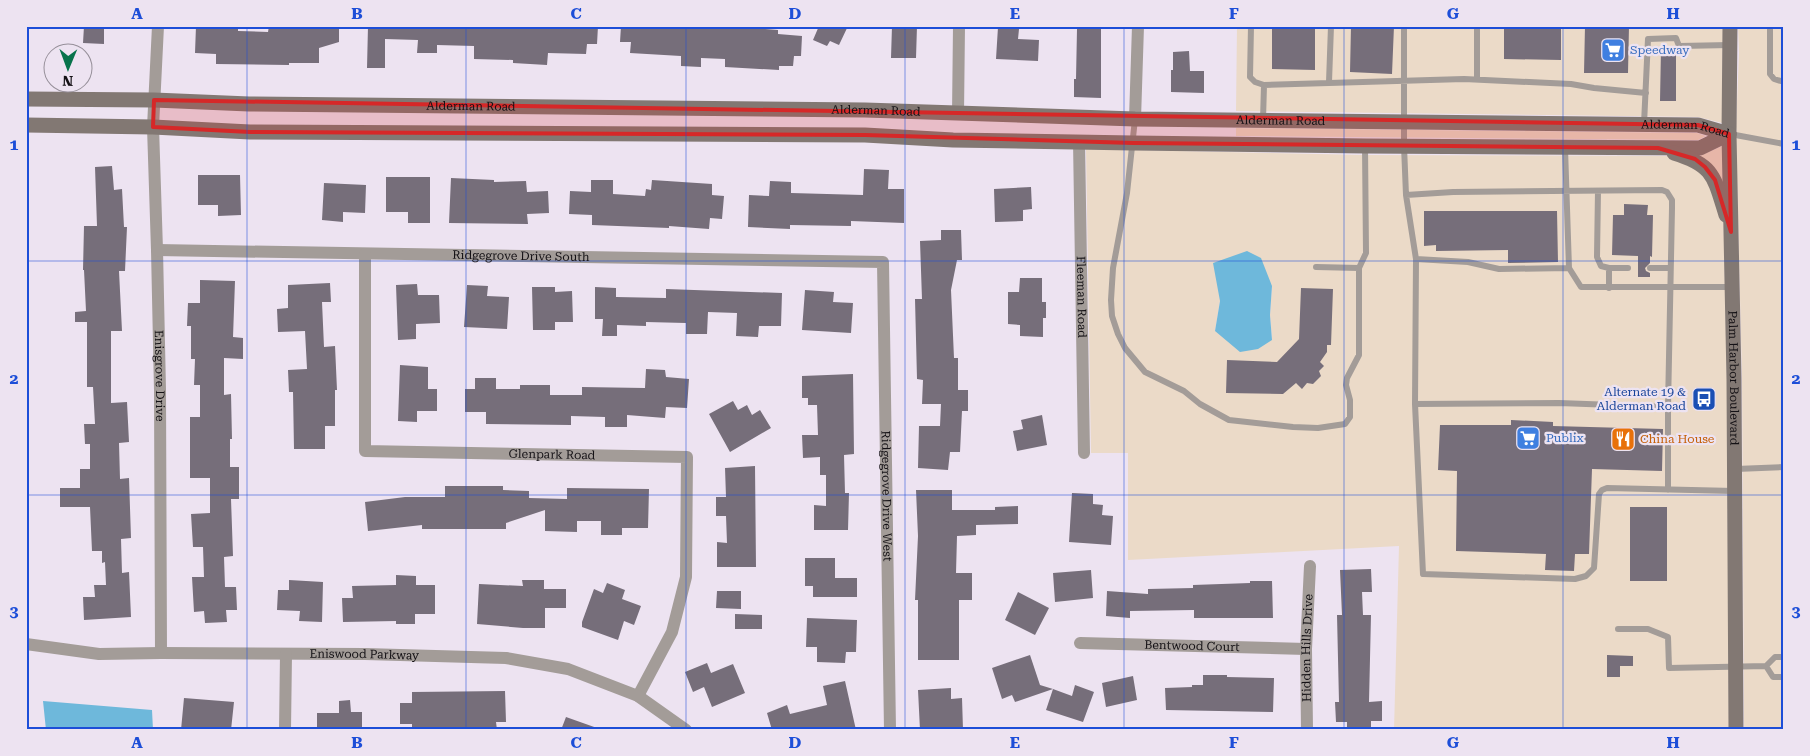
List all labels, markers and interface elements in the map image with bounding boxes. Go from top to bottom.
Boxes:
text: A [131,4,143,23]
text: B [351,4,363,23]
text: C [570,4,582,23]
text: D [789,4,802,23]
text: E [1010,4,1020,23]
text: F [1229,4,1239,23]
text: G [1447,4,1460,23]
text: H [1666,4,1680,23]
supermarket icon: Speedway [1600,37,1626,63]
north arrow [42,42,92,92]
place label: Speedway [1630,43,1690,57]
text: N [62,73,73,89]
street label: Alderman Road [426,99,516,114]
street label: Alderman Road [831,103,921,119]
street label: Alderman Road [1236,113,1326,128]
street label: Alderman Road [1641,117,1731,141]
text: 1 [10,135,19,154]
text: 1 [1792,135,1801,154]
street label: Ridgegrove Drive South [452,248,590,264]
street label: Fleeman Road [1074,256,1089,338]
street label: Palm Harbor Boulevard [1726,310,1741,446]
street label: Enisgrove Drive [152,330,167,422]
text: 2 [10,369,19,388]
text: 2 [1792,369,1801,388]
place label: Alternate 19 & Alderman Road [1597,385,1686,413]
bus stop icon: Alternate 19 & Alderman Road [1691,386,1717,412]
supermarket icon: Publix [1515,425,1541,451]
restaurant icon: China House [1610,426,1636,452]
street label: Ridgegrove Drive West [879,430,894,562]
place label: Publix [1546,431,1584,445]
place label: China House [1640,432,1715,446]
street label: Glenpark Road [508,447,596,462]
street label: Hidden Hills Drive [1299,593,1316,702]
text: 3 [10,602,19,621]
text: 3 [1792,602,1801,621]
street label: Bentwood Court [1144,638,1240,654]
street label: Eniswood Parkway [309,647,420,663]
text: A [131,733,143,752]
text: B [351,733,363,752]
text: C [570,733,582,752]
text: D [789,733,802,752]
text: E [1010,733,1020,752]
text: F [1229,733,1239,752]
text: G [1447,733,1460,752]
text: H [1666,733,1680,752]

